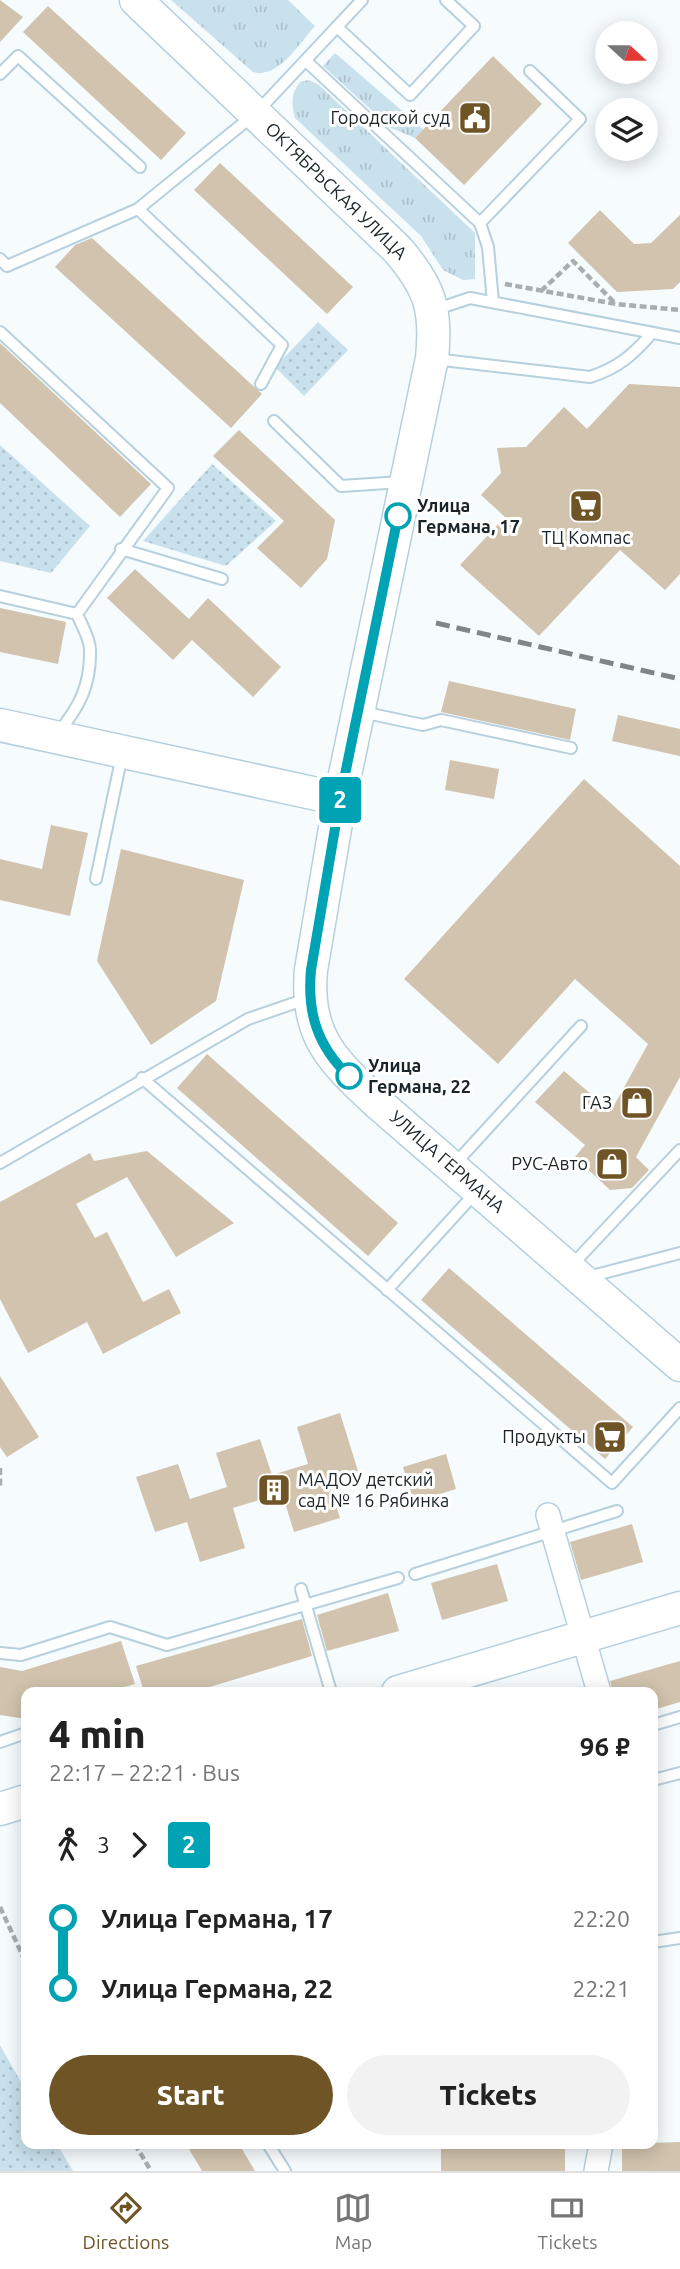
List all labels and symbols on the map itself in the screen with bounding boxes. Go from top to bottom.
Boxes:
north arrow [595,21,658,84]
public building icon: Городской суд [456,99,494,137]
place label: Городской суд [331,107,450,127]
street label: ОКТЯБРЬСКАЯ УЛИЦА [262,118,412,263]
supermarket icon: ТЦ Компас [567,487,605,525]
place label: Улица Германа, 17 [417,495,520,536]
marker: Улица Германа, 17 [385,503,411,529]
place label: ТЦ Компас [541,527,631,547]
line badge: 2 [317,777,363,823]
place label: Улица Германа, 22 [368,1055,471,1096]
marker: Улица Германа, 22 [336,1063,362,1089]
shop icon: ГАЗ [618,1084,656,1122]
place label: ГАЗ [582,1092,612,1112]
street label: УЛИЦА ГЕРМАНА [386,1106,509,1216]
shop icon: РУС-Авто [593,1145,631,1183]
place label: РУС-Авто [511,1153,588,1173]
supermarket icon: Продукты [591,1418,629,1456]
place label: Продукты [502,1426,586,1446]
place label: МАДОУ детский сад № 16 Рябинка [298,1469,449,1510]
building icon: МАДОУ детский сад № 16 Рябинка [255,1471,293,1509]

